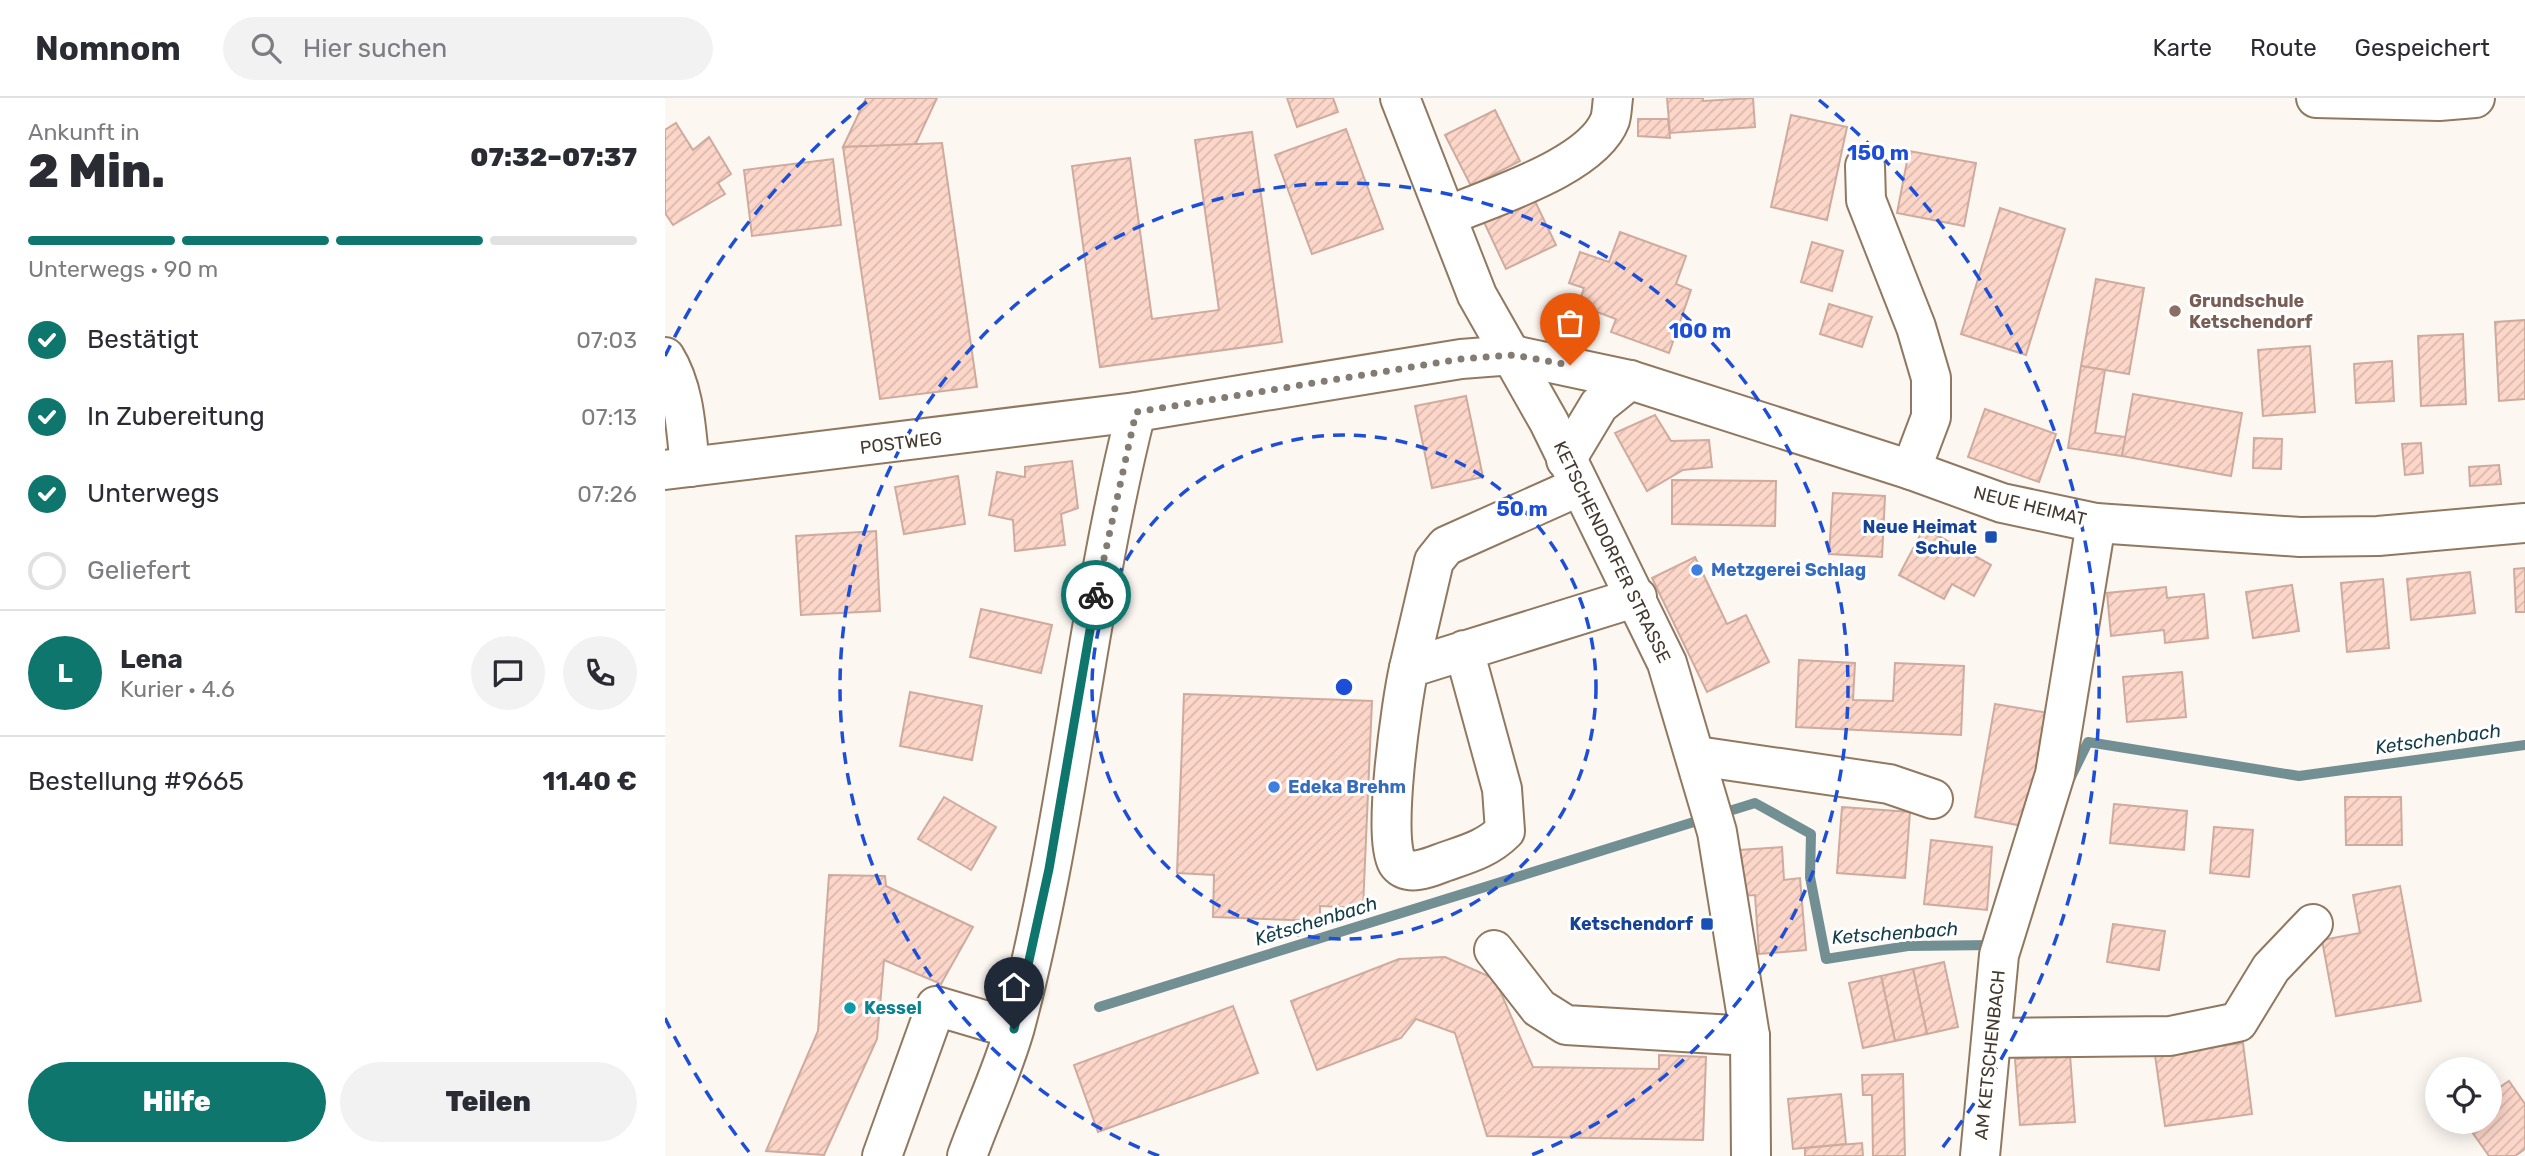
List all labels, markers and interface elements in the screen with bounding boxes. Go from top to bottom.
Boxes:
search box [223,17,713,80]
text: Nomnom [35,29,181,68]
icon: search [247,29,285,67]
text: Hier suchen [303,33,447,64]
text: Karte [2153,34,2212,62]
text: Route [2250,34,2317,62]
text: Gespeichert [2355,34,2490,62]
text: Ankunft in [28,118,140,146]
text: 150 m [1847,140,1909,165]
text: 07:32–07:37 [470,142,637,173]
text: 2 Min. [28,144,165,199]
text: Unterwegs · 90 m [28,255,218,283]
place label: Grundschule Ketschendorf [2189,290,2313,333]
pin [1540,293,1600,365]
marker: Grundschule Ketschendorf [2167,303,2183,319]
icon: bag [1551,304,1589,342]
text: 100 m [1669,318,1731,343]
icon: check [28,321,66,359]
text: Bestätigt [87,324,199,355]
text: 07:03 [576,326,637,354]
icon: check [28,398,66,436]
text: In Zubereitung [87,401,265,432]
text: 07:13 [581,403,637,431]
street label: POSTWEG [859,427,943,459]
street label: KETSCHENDORFER STRASSE [1549,438,1675,666]
icon: check [28,475,66,513]
text: Unterwegs [87,478,219,509]
text: 07:26 [577,480,637,508]
street label: NEUE HEIMAT [1971,481,2089,531]
text: 50 m [1496,496,1548,521]
place label: Neue Heimat Schule [1863,516,1977,559]
marker: Neue Heimat Schule [1983,529,1999,545]
text: Geliefert [87,555,191,586]
place label: Metzgerei Schlag [1711,559,1866,581]
courier [1061,560,1131,630]
marker: Metzgerei Schlag [1689,562,1705,578]
icon: bike [1077,576,1115,614]
button: chat [471,636,545,710]
button: phone [563,636,637,710]
text: Lena [120,644,183,675]
text: L [57,658,73,689]
text: Kurier · 4.6 [120,675,235,703]
centre of rings [1332,675,1356,699]
water label: Ketschenbach [2374,719,2502,759]
text: Bestellung #9665 [28,766,244,797]
text: 11.40 € [543,766,637,797]
place label: Edeka Brehm [1288,776,1406,798]
marker: Edeka Brehm [1266,779,1282,795]
water label: Ketschenbach [1252,891,1380,951]
place label: Ketschendorf [1569,913,1693,935]
marker: Ketschendorf [1699,916,1715,932]
water label: Ketschenbach [1831,917,1959,949]
pin [984,957,1044,1029]
icon: home [995,968,1033,1006]
street label: AM KETSCHENBACH [1970,969,2010,1141]
place label: Kessel [864,997,922,1019]
marker: Kessel [842,1000,858,1016]
map controls [2425,1057,2502,1134]
button: locate [2425,1057,2502,1134]
button: Hilfe [28,1062,326,1142]
button: Teilen [340,1062,637,1142]

